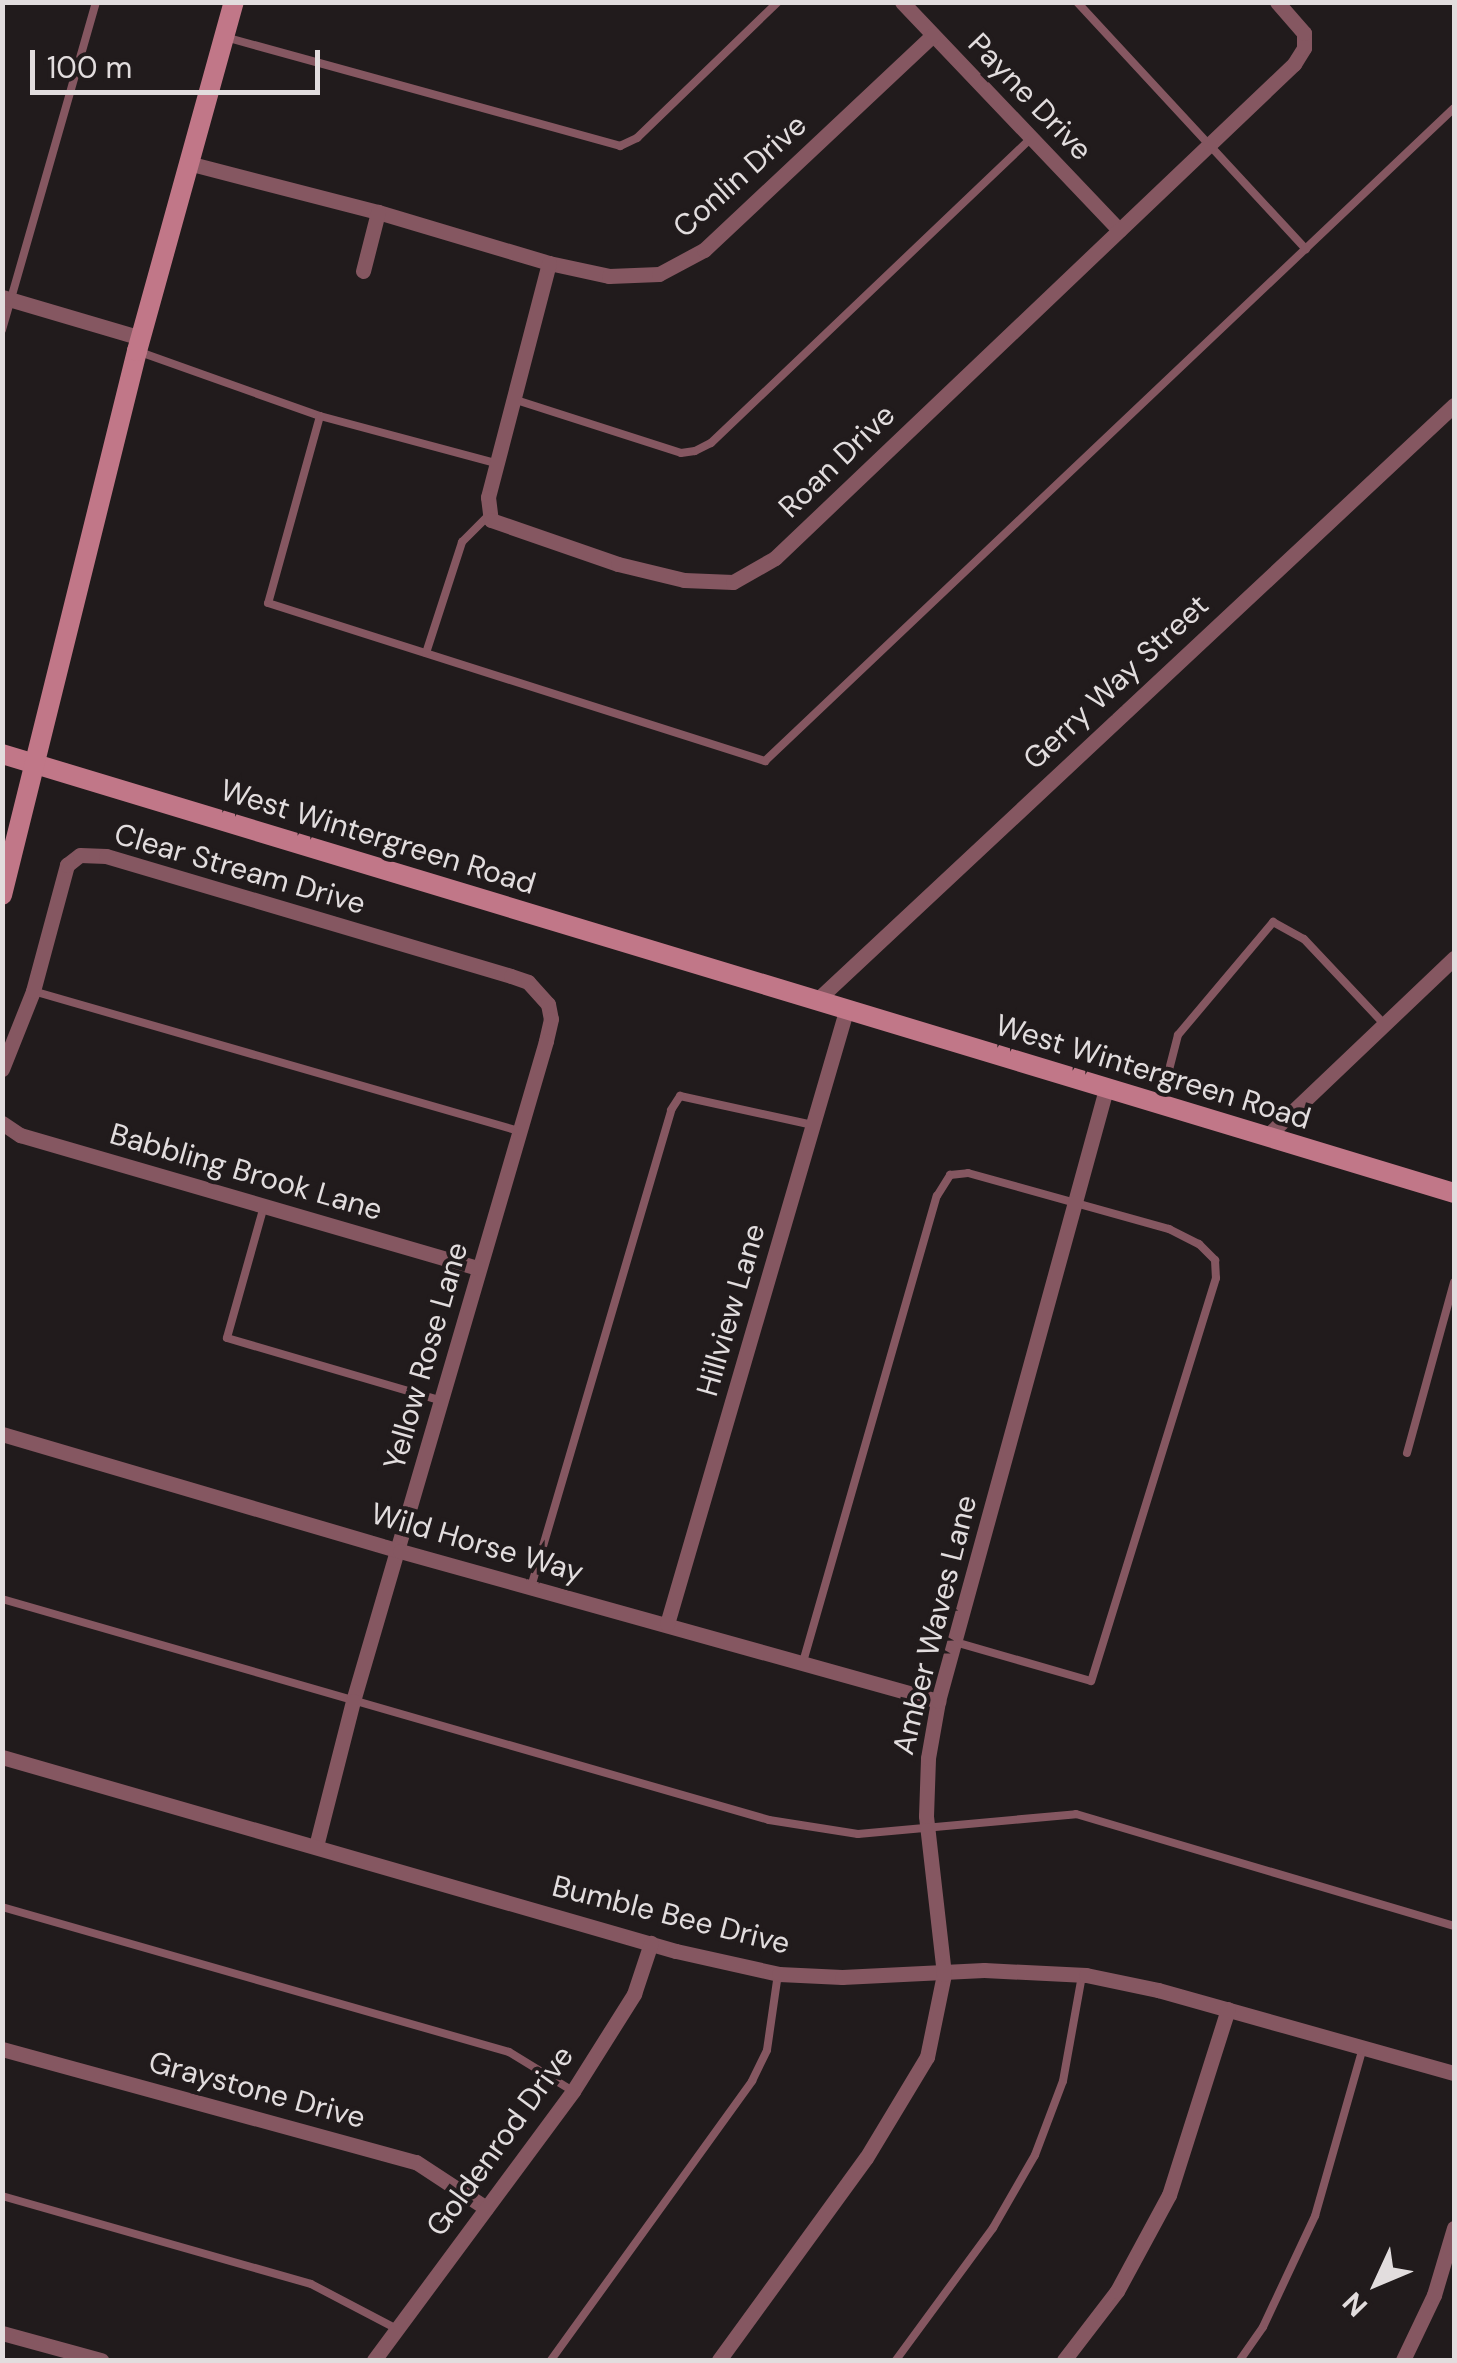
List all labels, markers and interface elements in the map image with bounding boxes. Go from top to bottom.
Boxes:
street label: Payne Drive [961,26,1099,168]
scale bar [35,30,325,92]
text: 100 m [47,48,132,87]
street label: Conlin Drive [666,107,814,245]
street label: Roan Drive [772,397,902,525]
street label: Gerry Way Street [1016,587,1216,777]
street label: West Wintergreen Road [216,772,540,902]
street label: Clear Stream Drive [110,816,370,922]
street label: West Wintergreen Road [991,1007,1315,1137]
street label: Babbling Brook Lane [106,1116,386,1228]
street label: Hillview Lane [689,1220,773,1400]
street label: Yellow Rose Lane [376,1238,476,1474]
street label: Amber Waves Lane [885,1491,985,1759]
street label: Wild Horse Way [367,1495,587,1591]
street label: Bumble Bee Drive [548,1868,794,1962]
street label: Goldenrod Drive [419,2039,581,2243]
street label: Graystone Drive [145,2044,369,2136]
north arrow [1327,2233,1427,2333]
text: N [1335,2284,1375,2324]

